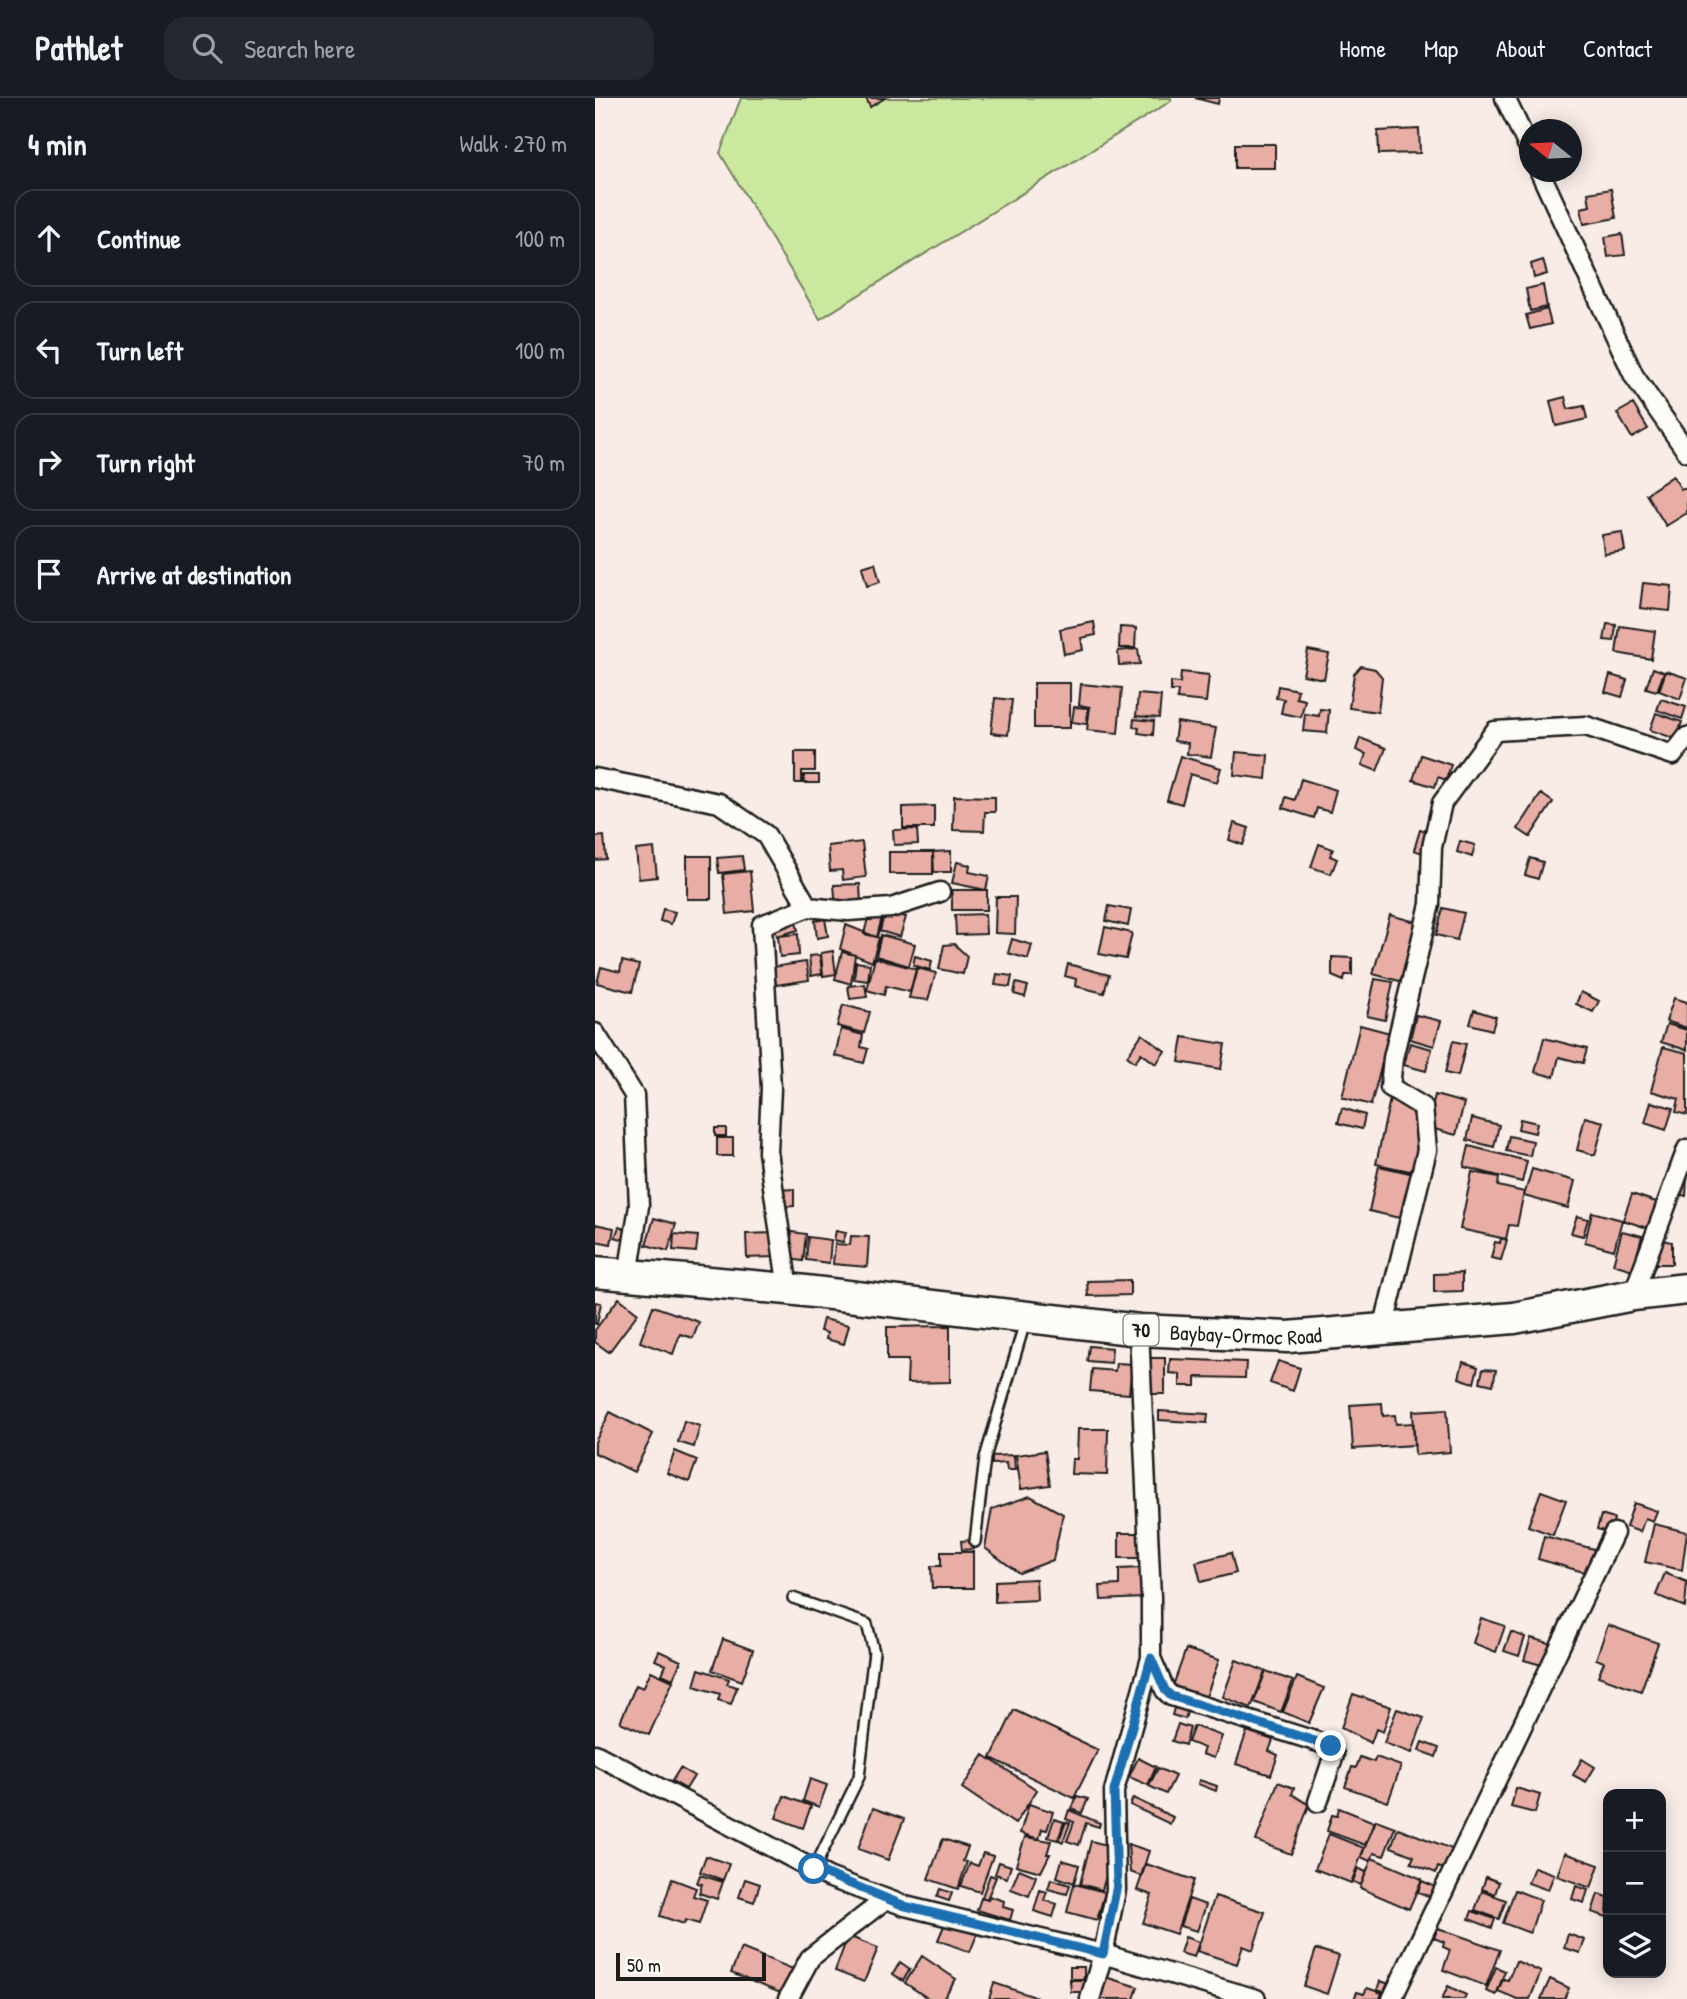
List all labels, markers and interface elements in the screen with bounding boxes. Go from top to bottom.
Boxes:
search box [164,17,654,80]
text: Pathlet [35,26,122,70]
icon: search [188,29,226,67]
text: Search here [244,31,355,66]
text: Home [1339,32,1386,64]
text: Map [1424,32,1458,64]
text: About [1496,32,1545,64]
text: Contact [1583,32,1652,64]
north arrow [1519,119,1582,182]
text: 4 min [28,124,87,164]
text: Walk · 270 m [460,128,567,159]
icon: ahead [30,219,68,257]
text: Continue [97,221,181,256]
text: 100 m [515,223,565,254]
icon: left [30,331,68,369]
text: Turn left [97,333,183,368]
text: 100 m [515,335,565,366]
icon: right [30,443,68,481]
text: Turn right [97,445,195,480]
text: 70 m [522,447,565,478]
icon: arrive [30,555,68,593]
text: Arrive at destination [97,557,292,592]
road number: 70 [1123,1314,1159,1346]
street label: Baybay-Ormoc Road [1169,1317,1323,1352]
route end [1315,1730,1346,1761]
map controls [1603,1789,1666,1978]
button: + [1603,1789,1666,1852]
button: − [1603,1852,1666,1915]
route start [798,1853,829,1884]
button: layers [1603,1915,1666,1978]
scale bar [616,1950,767,1982]
text: 50 m [627,1952,661,1978]

